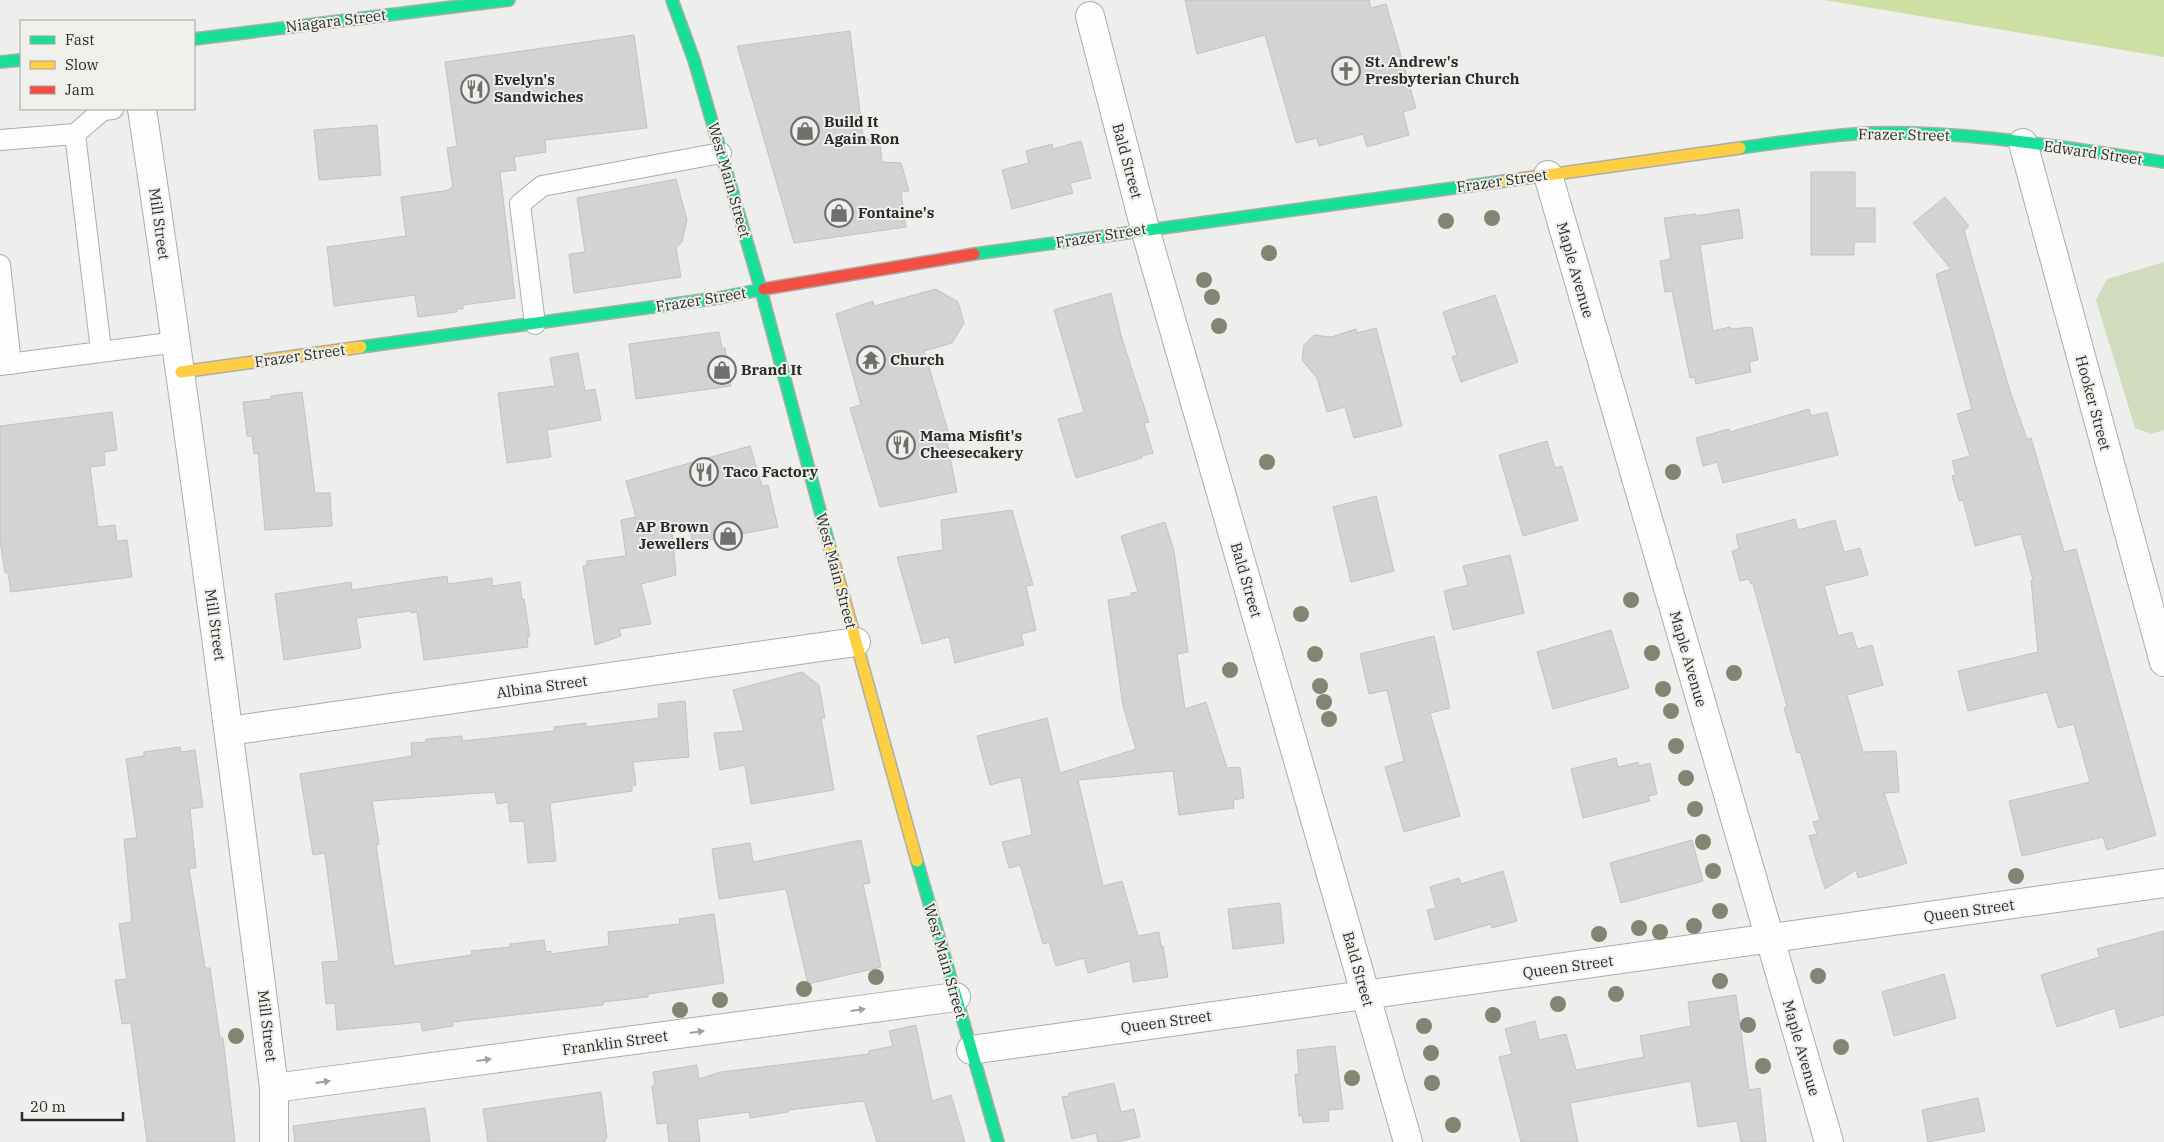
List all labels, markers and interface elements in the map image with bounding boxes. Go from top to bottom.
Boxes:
street label: Niagara Street [285,5,387,36]
legend [20,20,195,110]
text: Fast [65,30,95,49]
place label: St. Andrew's Presbyterian Church [1365,52,1520,88]
text: Slow [65,55,99,74]
church icon: St. Andrew's Presbyterian Church [1331,56,1361,86]
place label: Evelyn's Sandwiches [494,70,583,106]
restaurant icon: Evelyn's Sandwiches [460,74,490,104]
text: Jam [65,80,94,99]
place label: Build It Again Ron [824,112,899,148]
shop icon: Build It Again Ron [790,116,820,146]
street label: West Main Street [704,120,755,240]
street label: Bald Street [1108,121,1147,201]
street label: Frazer Street [1858,124,1950,145]
street label: Edward Street [2042,136,2144,169]
street label: Frazer Street [1455,165,1549,196]
street label: Mill Street [145,187,174,261]
shop icon: Fontaine's [824,198,854,228]
place label: Fontaine's [858,203,934,222]
street label: Frazer Street [1054,219,1148,252]
street label: Maple Avenue [1553,220,1598,320]
street label: Frazer Street [654,283,748,316]
street label: Frazer Street [253,340,347,371]
temple icon: Church [856,345,886,375]
place label: Church [890,350,945,369]
street label: Hooker Street [2072,353,2115,453]
shop icon: Brand It [707,355,737,385]
place label: Brand It [741,360,802,379]
place label: Mama Misfit's Cheesecakery [920,426,1024,462]
restaurant icon: Mama Misfit's Cheesecakery [886,430,916,460]
restaurant icon: Taco Factory [689,457,719,487]
place label: Taco Factory [723,462,819,481]
street label: West Main Street [812,511,861,631]
place label: AP Brown Jewellers [636,517,709,553]
shop icon: AP Brown Jewellers [713,521,743,551]
street label: Bald Street [1227,540,1266,620]
street label: Mill Street [201,588,230,662]
street label: Maple Avenue [1666,609,1711,709]
street label: Albina Street [495,671,589,702]
street label: Queen Street [1922,895,2015,926]
street label: West Main Street [920,901,971,1021]
street label: Bald Street [1339,929,1378,1009]
street label: Queen Street [1521,951,1614,982]
street label: Mill Street [254,989,281,1063]
street label: Maple Avenue [1779,998,1824,1098]
one-way arrow [850,1006,866,1014]
street label: Queen Street [1119,1006,1212,1037]
street label: Franklin Street [561,1026,669,1059]
one-way arrow [689,1028,705,1036]
one-way arrow [476,1056,492,1064]
one-way arrow [315,1077,331,1085]
scale bar [22,1090,124,1122]
text: 20 m [30,1097,66,1116]

